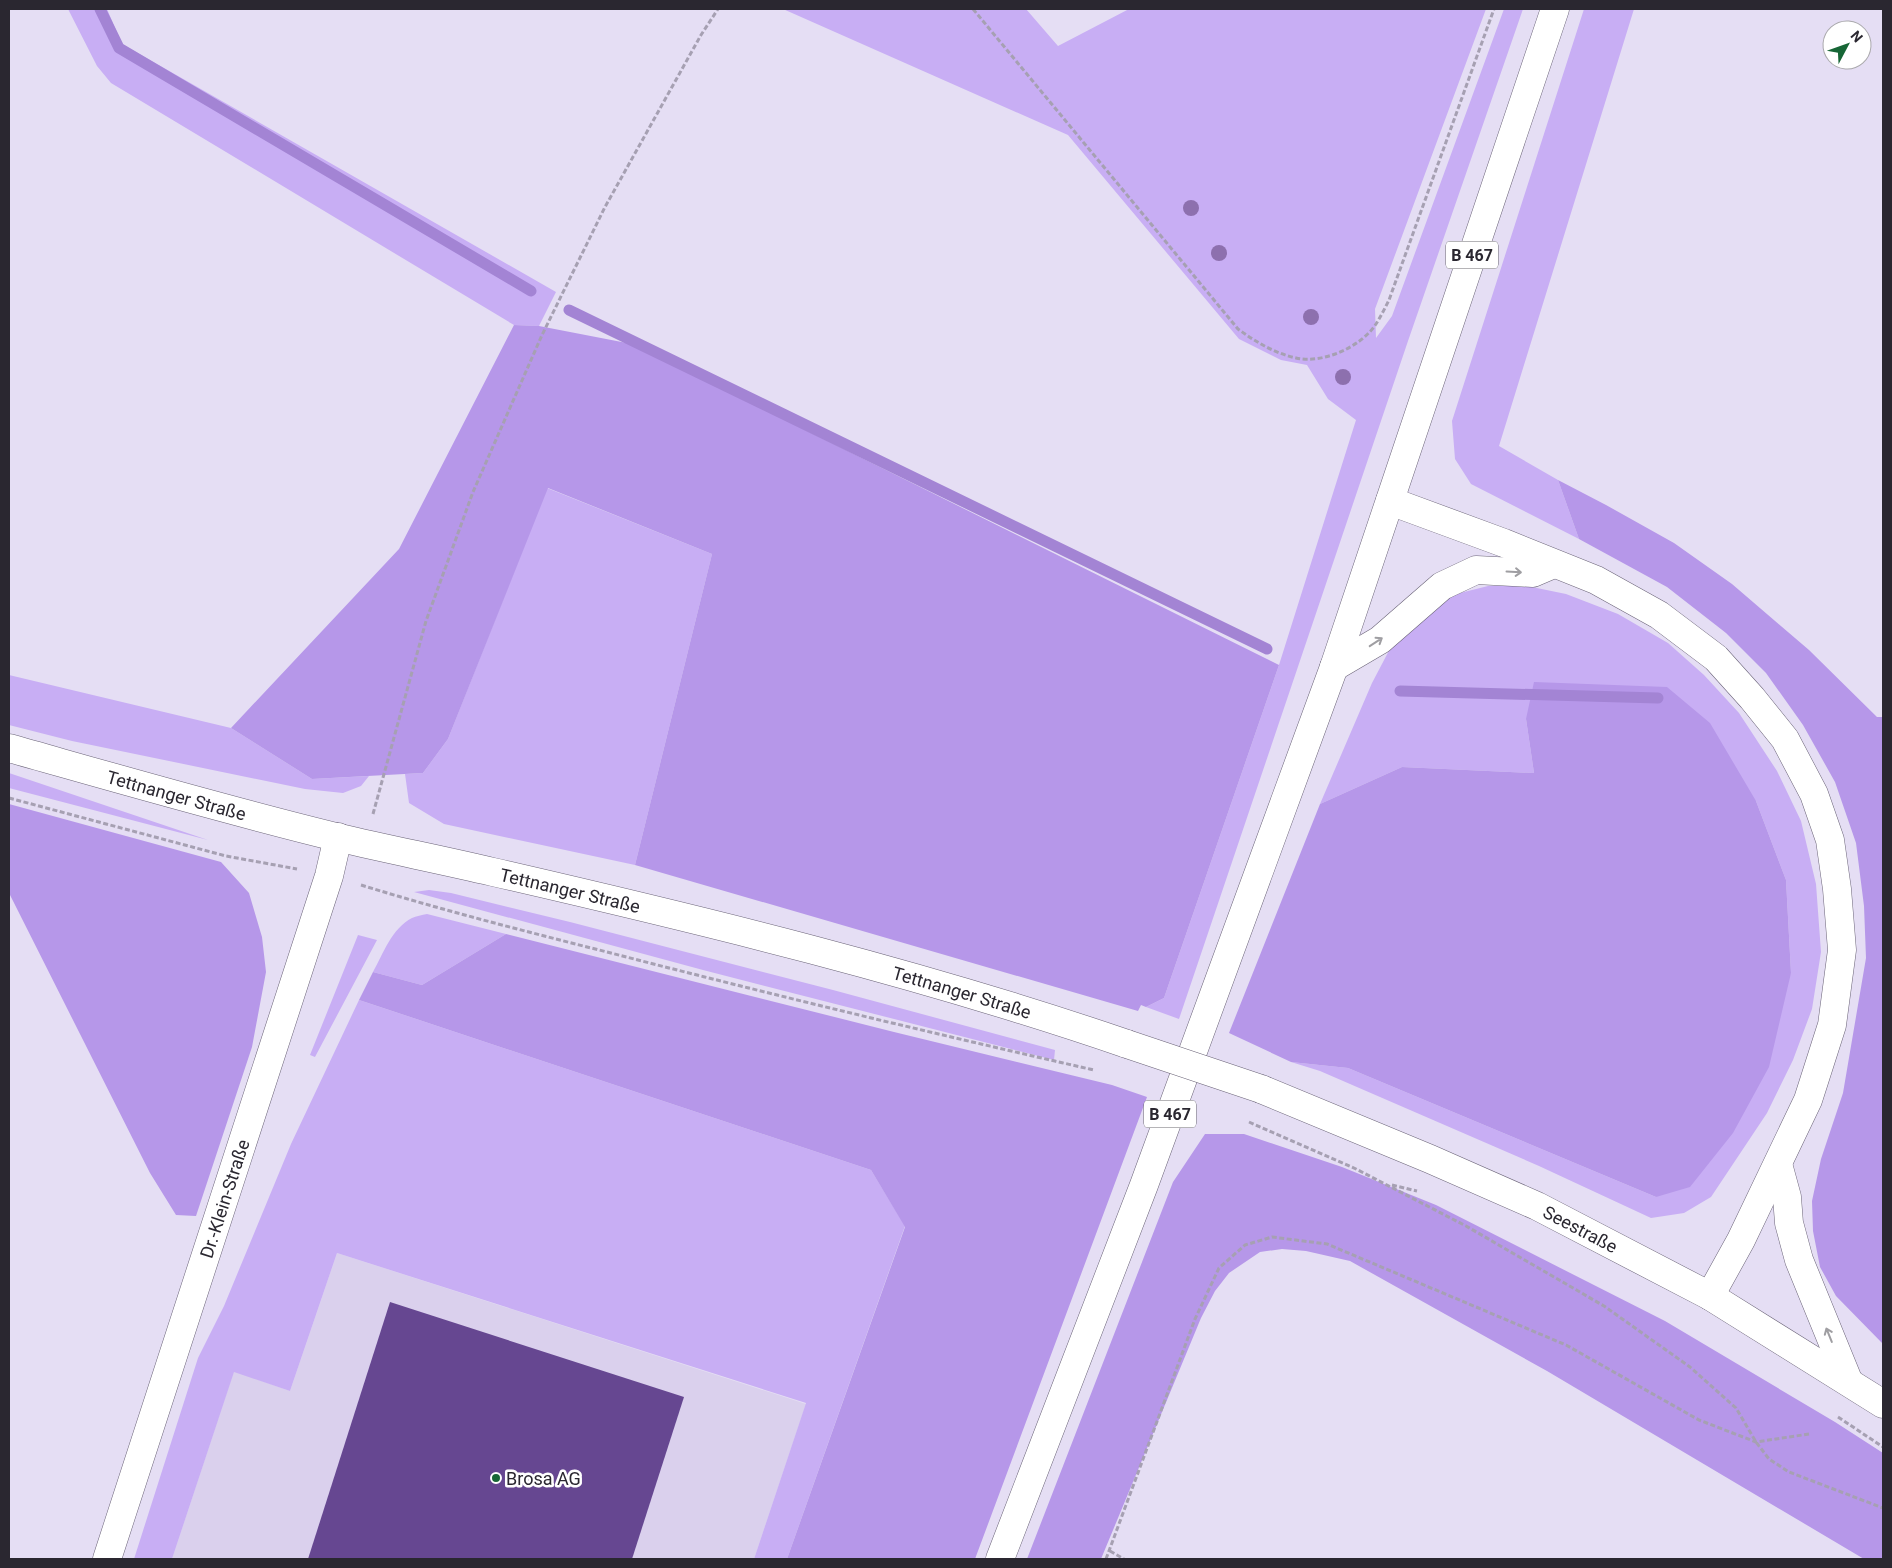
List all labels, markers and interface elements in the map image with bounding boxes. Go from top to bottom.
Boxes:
north arrow [1822,20,1872,70]
text: N [1848,27,1866,45]
road number: B 467 [1446,242,1498,268]
one-way arrow [1505,567,1521,576]
one-way arrow [1368,637,1382,647]
street label: Tettnanger Straße [105,766,248,824]
street label: Tettnanger Straße [498,863,642,917]
street label: Tettnanger Straße [890,962,1034,1022]
road number: B 467 [1144,1100,1196,1128]
street label: Dr.-Klein-Straße [195,1137,253,1261]
street label: Seestraße [1540,1201,1621,1257]
one-way arrow [1824,1328,1833,1343]
place label: Brosa AG [506,1468,581,1489]
marker: Brosa AG [490,1472,502,1484]

